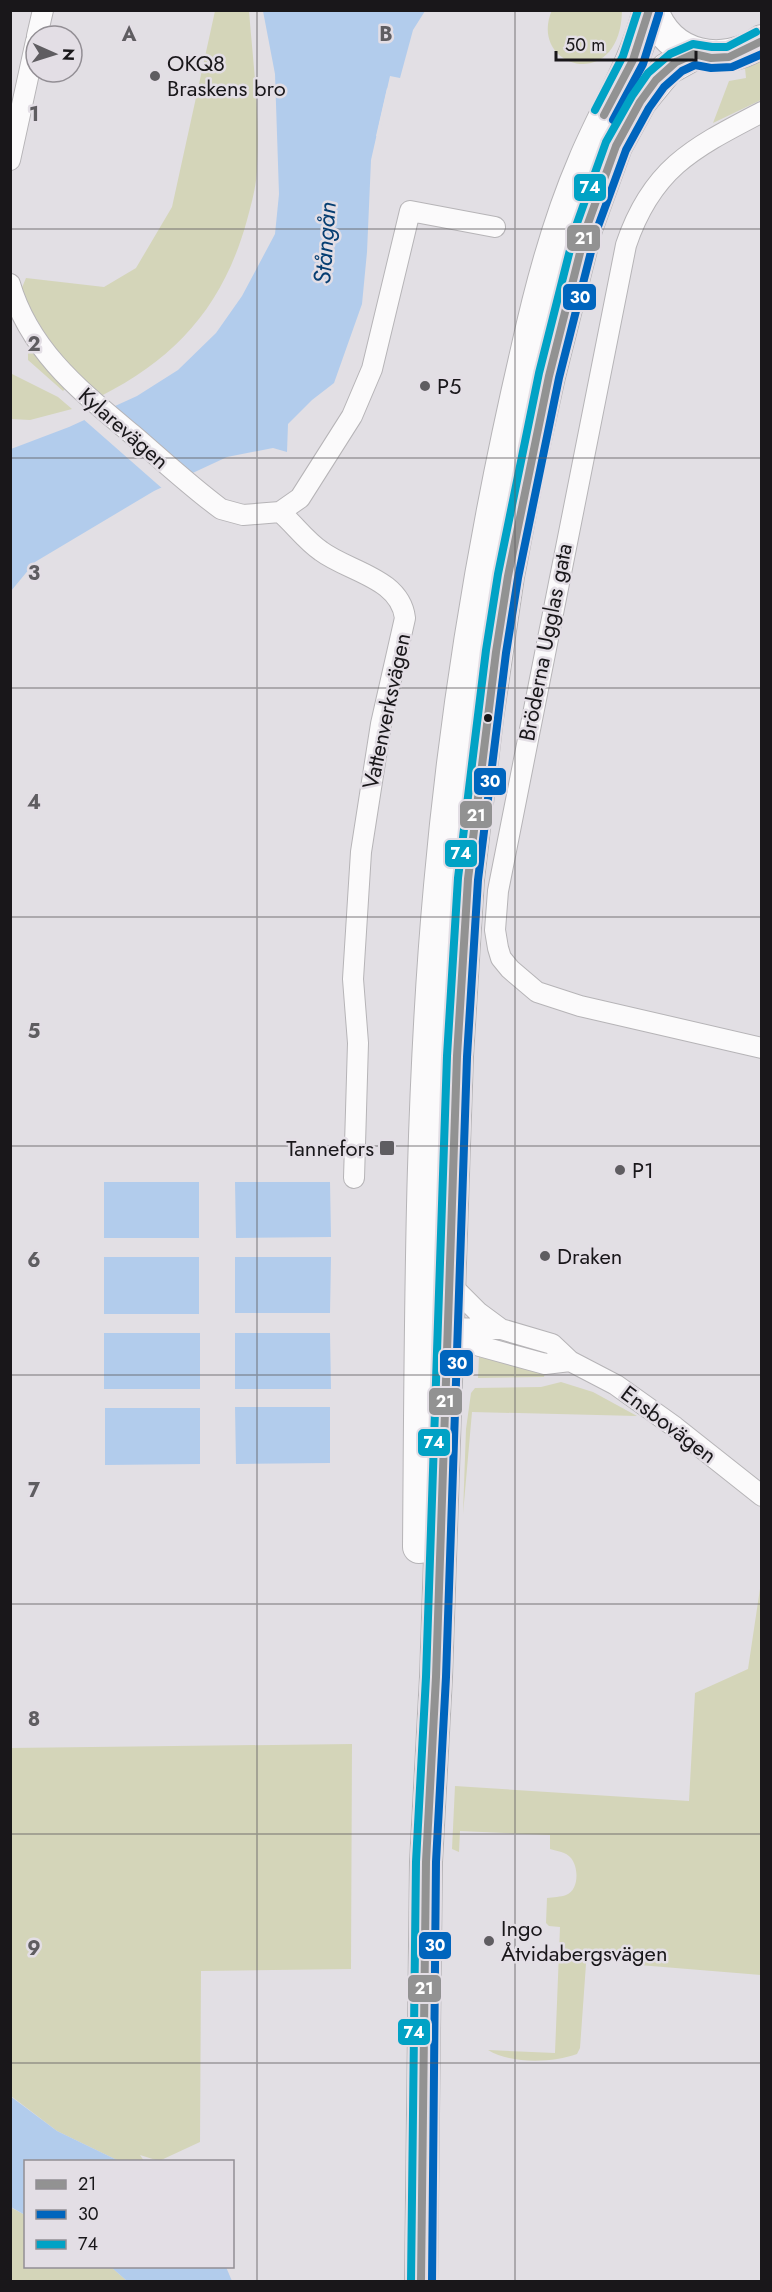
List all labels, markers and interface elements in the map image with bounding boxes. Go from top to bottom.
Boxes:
text: A [121,20,137,49]
text: B [379,20,393,49]
north arrow [24,24,84,84]
scale bar [556,24,696,62]
text: 50 m [565,32,605,58]
place label: OKQ8 Braskens bro [167,47,286,104]
text: N [57,48,80,62]
marker: OKQ8 Braskens bro [148,69,162,83]
text: 1 [29,100,39,129]
line badge: 74 [573,173,607,202]
text: 74 [580,176,600,199]
water label: Stångån [304,201,345,285]
line badge: 21 [566,224,601,252]
text: 21 [575,227,593,250]
line badge: 30 [562,283,597,311]
text: 30 [570,286,590,309]
text: 2 [27,330,41,359]
place label: P5 [437,370,461,402]
marker: P5 [418,379,432,393]
street label: Kylarevägen [72,380,176,476]
street label: Bröderna Ugglas gata [510,540,580,744]
text: 3 [28,559,40,588]
street label: Vattenverksvägen [354,630,418,792]
unlabelled marker [482,712,494,724]
line badge: 30 [473,767,507,796]
text: 30 [480,770,500,793]
text: 4 [27,788,41,817]
line badge: 21 [459,800,493,829]
text: 21 [467,804,485,827]
line badge: 74 [444,839,478,868]
text: 74 [451,842,471,865]
text: 5 [28,1017,41,1046]
place label: Tannefors [286,1132,374,1164]
marker: Tannefors [378,1139,396,1157]
place label: P1 [632,1154,654,1186]
marker: P1 [613,1163,627,1177]
place label: Draken [557,1240,622,1272]
text: 6 [27,1246,41,1275]
marker: Draken [538,1249,552,1263]
line badge: 30 [439,1349,474,1377]
text: 30 [447,1352,467,1375]
street label: Ensbovägen [614,1377,724,1471]
line badge: 21 [428,1387,463,1416]
text: 21 [436,1390,454,1413]
line badge: 74 [417,1428,451,1457]
text: 74 [424,1431,444,1454]
text: 7 [28,1476,41,1505]
text: 8 [28,1705,40,1734]
place label: Ingo Åtvidabergsvägen [501,1912,667,1969]
line badge: 30 [418,1931,452,1960]
text: 9 [27,1934,41,1963]
text: 30 [425,1934,445,1957]
marker: Ingo Åtvidabergsvägen [482,1934,496,1948]
line badge: 21 [407,1974,442,2003]
text: 21 [415,1977,433,2000]
line badge: 74 [397,2018,431,2046]
text: 74 [404,2021,424,2044]
legend [24,2160,234,2268]
text: 21 [78,2171,96,2197]
text: 30 [78,2201,99,2227]
text: 74 [78,2231,98,2257]

